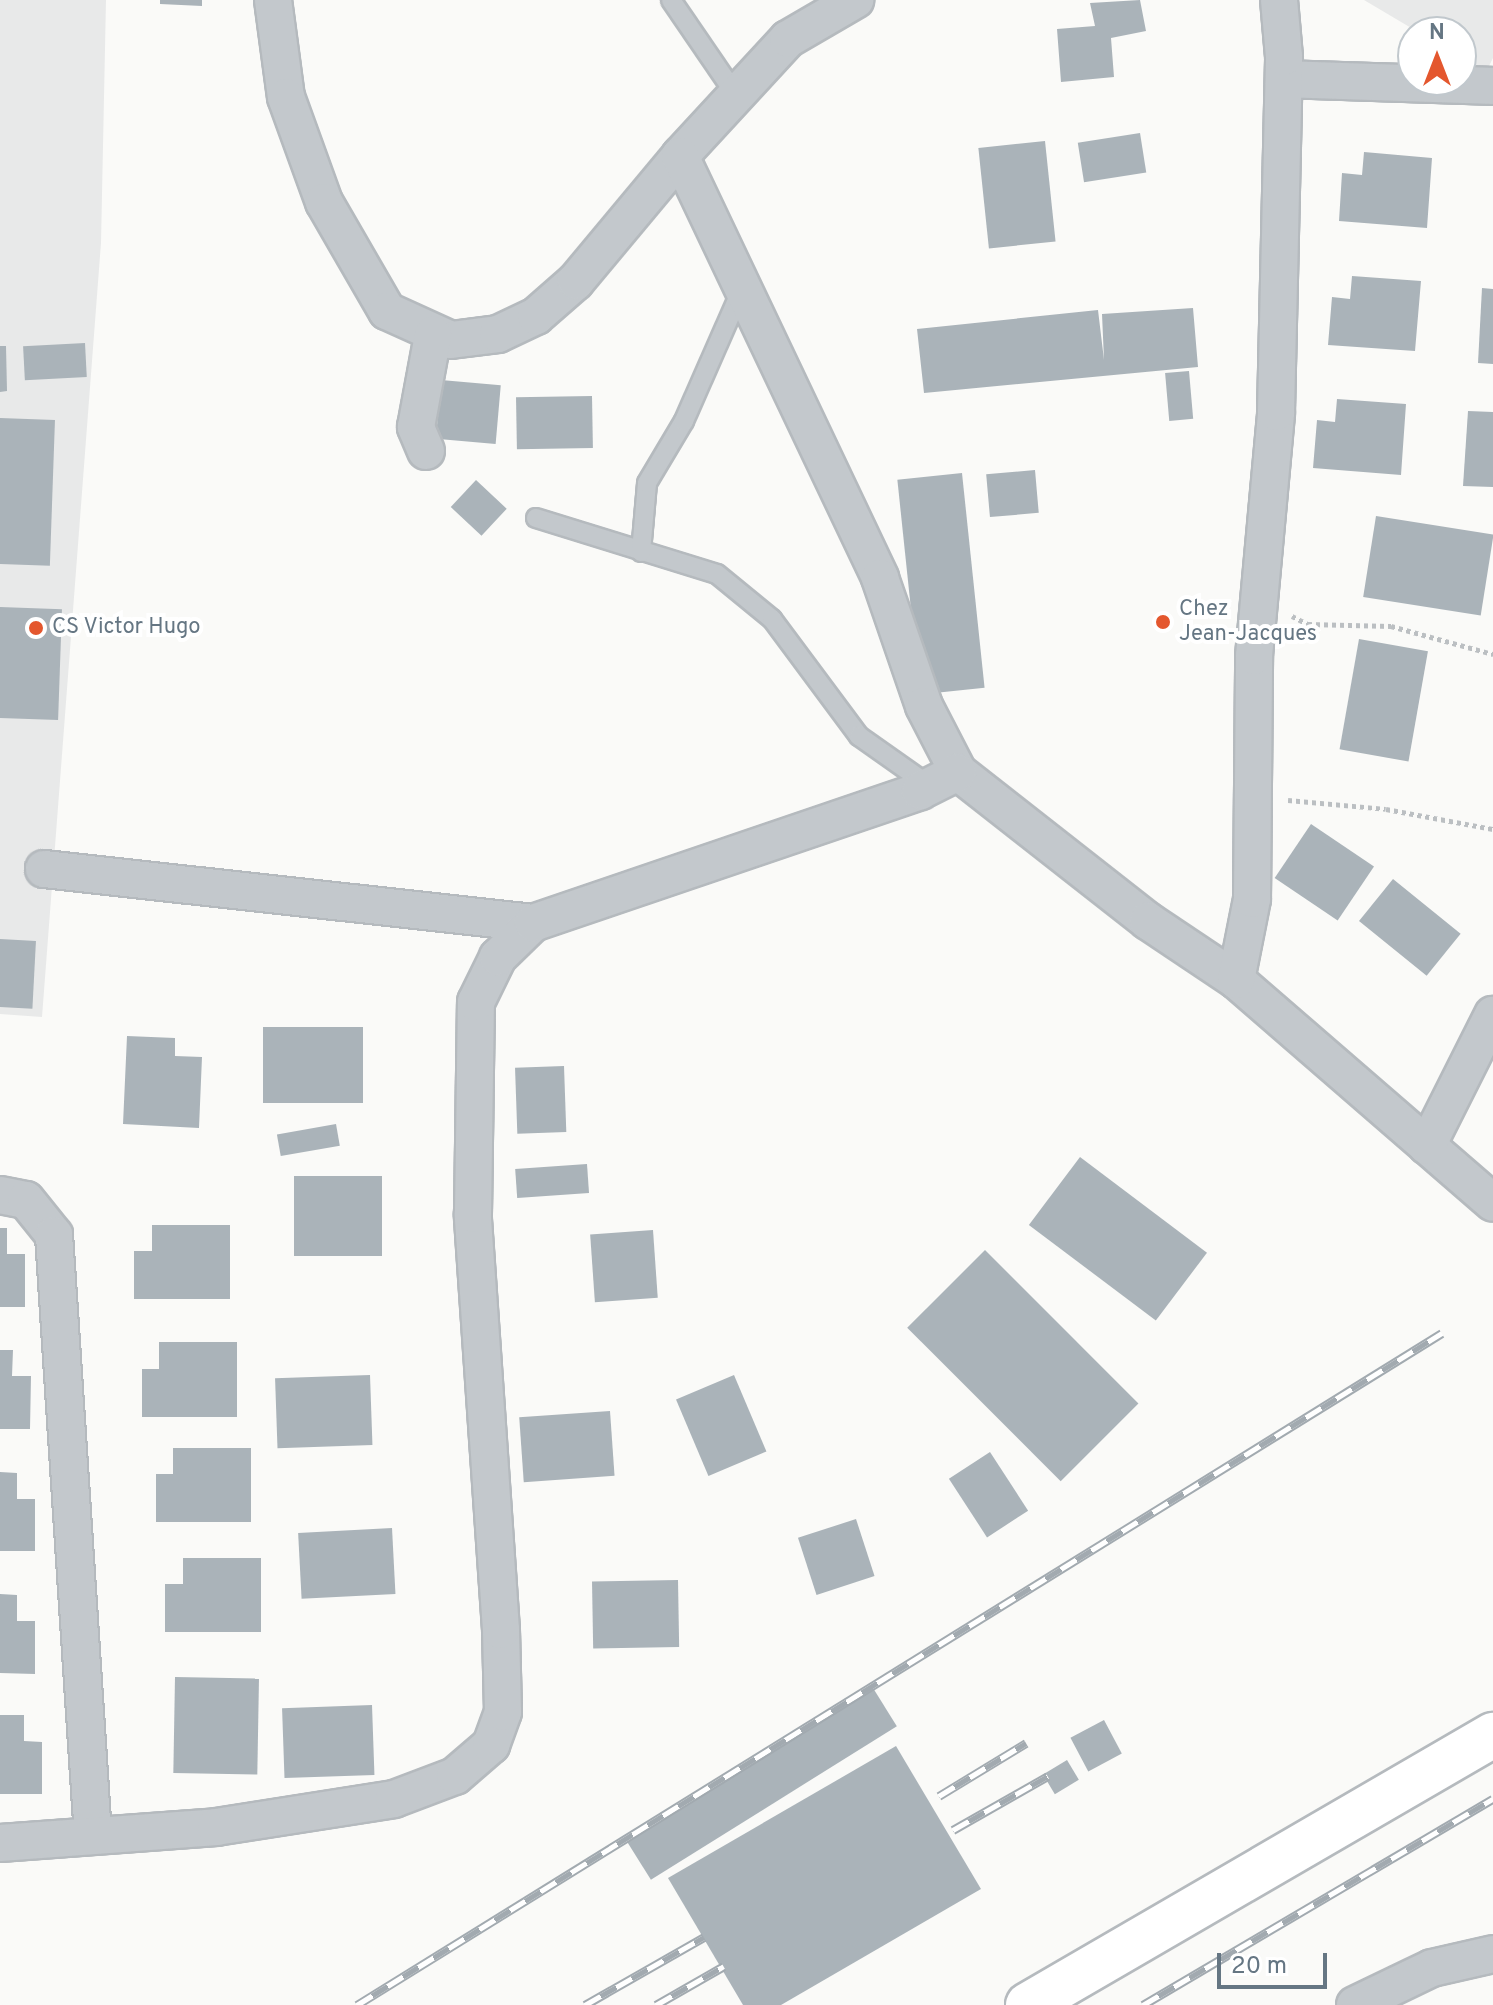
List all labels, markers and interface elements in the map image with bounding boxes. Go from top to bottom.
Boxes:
north arrow [1397,16,1477,96]
text: N [1429,20,1445,47]
place label: Chez Jean-Jacques [1179,596,1317,648]
marker: Chez Jean-Jacques [1154,613,1172,631]
place label: CS Victor Hugo [52,615,201,641]
marker: CS Victor Hugo [27,619,45,637]
scale bar [1221,1937,1331,1987]
text: 20 m [1231,1952,1287,1982]

